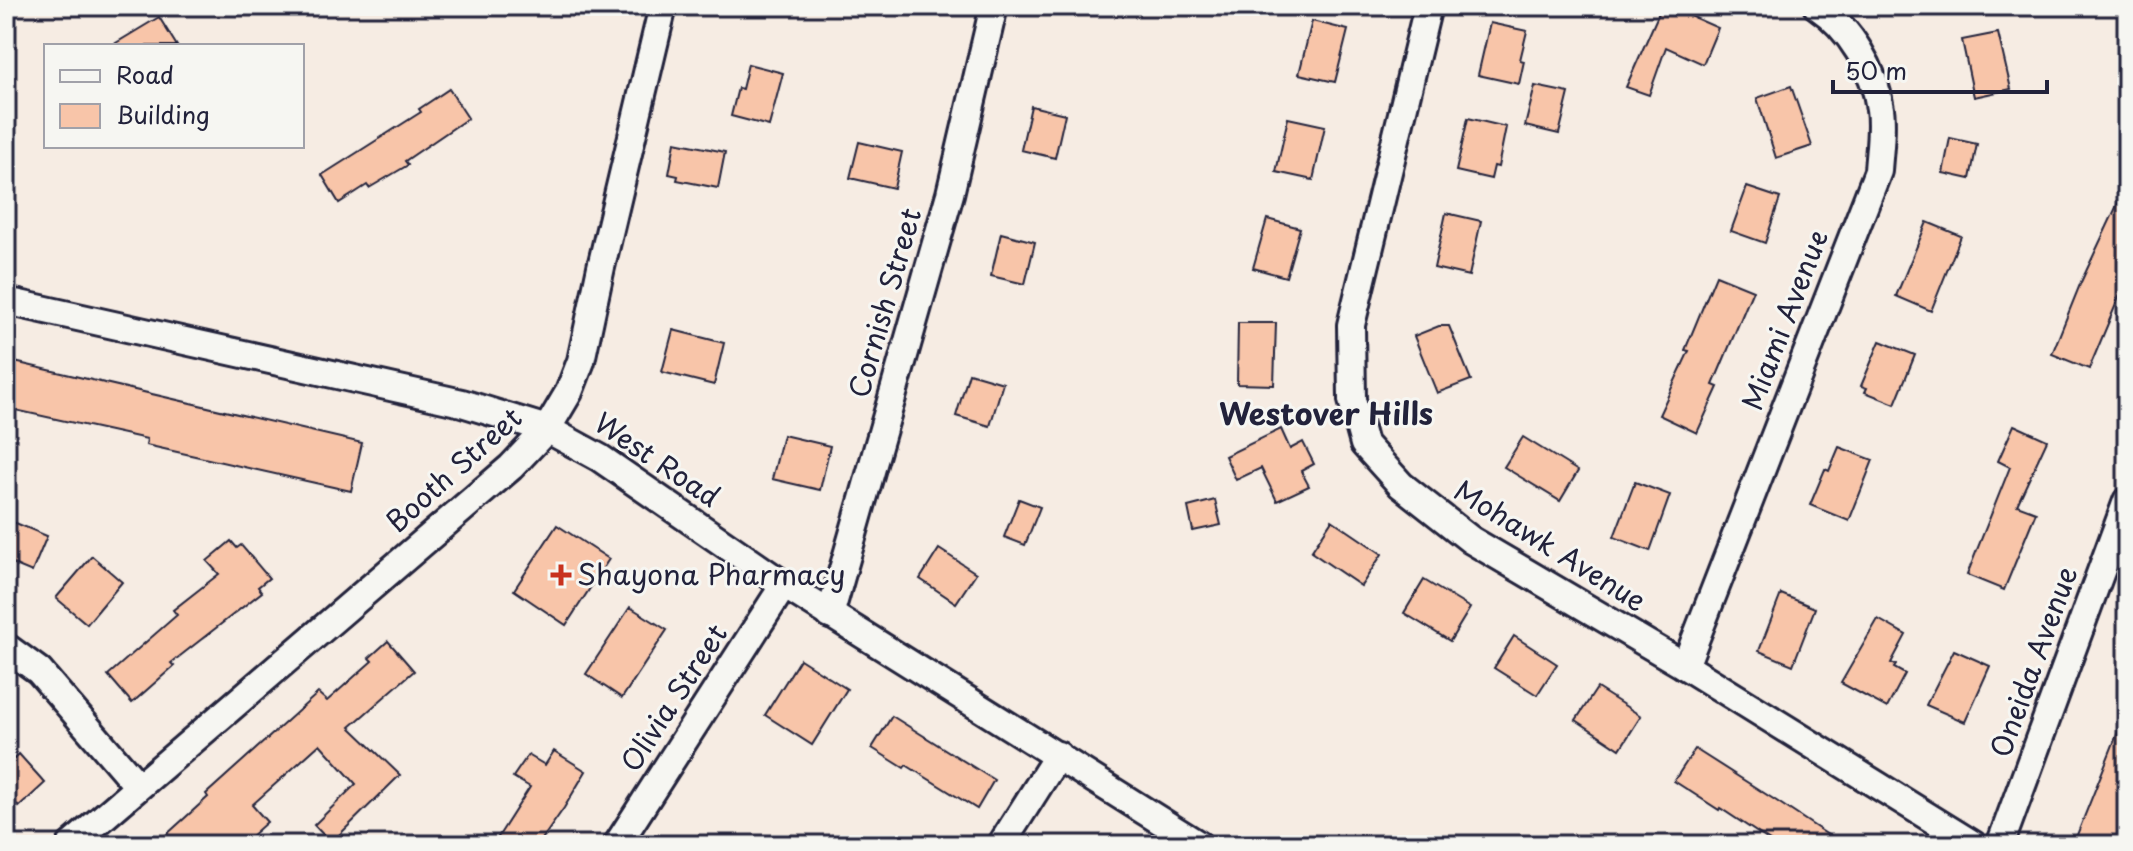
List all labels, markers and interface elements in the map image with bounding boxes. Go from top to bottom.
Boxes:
legend [44,44,304,148]
scale bar [1833,44,2047,94]
text: 50 m [1845,52,1907,88]
text: Road [116,56,174,92]
text: Building [116,96,210,132]
street label: Cornish Street [836,203,931,402]
street label: Miami Avenue [1729,223,1838,416]
district label: Westover Hills [1219,390,1433,435]
street label: Booth Street [375,396,531,542]
street label: West Road [586,401,729,517]
street label: Mohawk Avenue [1446,468,1655,621]
place label: Shayona Pharmacy [577,552,846,595]
street label: Oneida Avenue [1978,560,2087,763]
marker: Shayona Pharmacy [552,566,570,584]
street label: Olivia Street [609,615,737,780]

